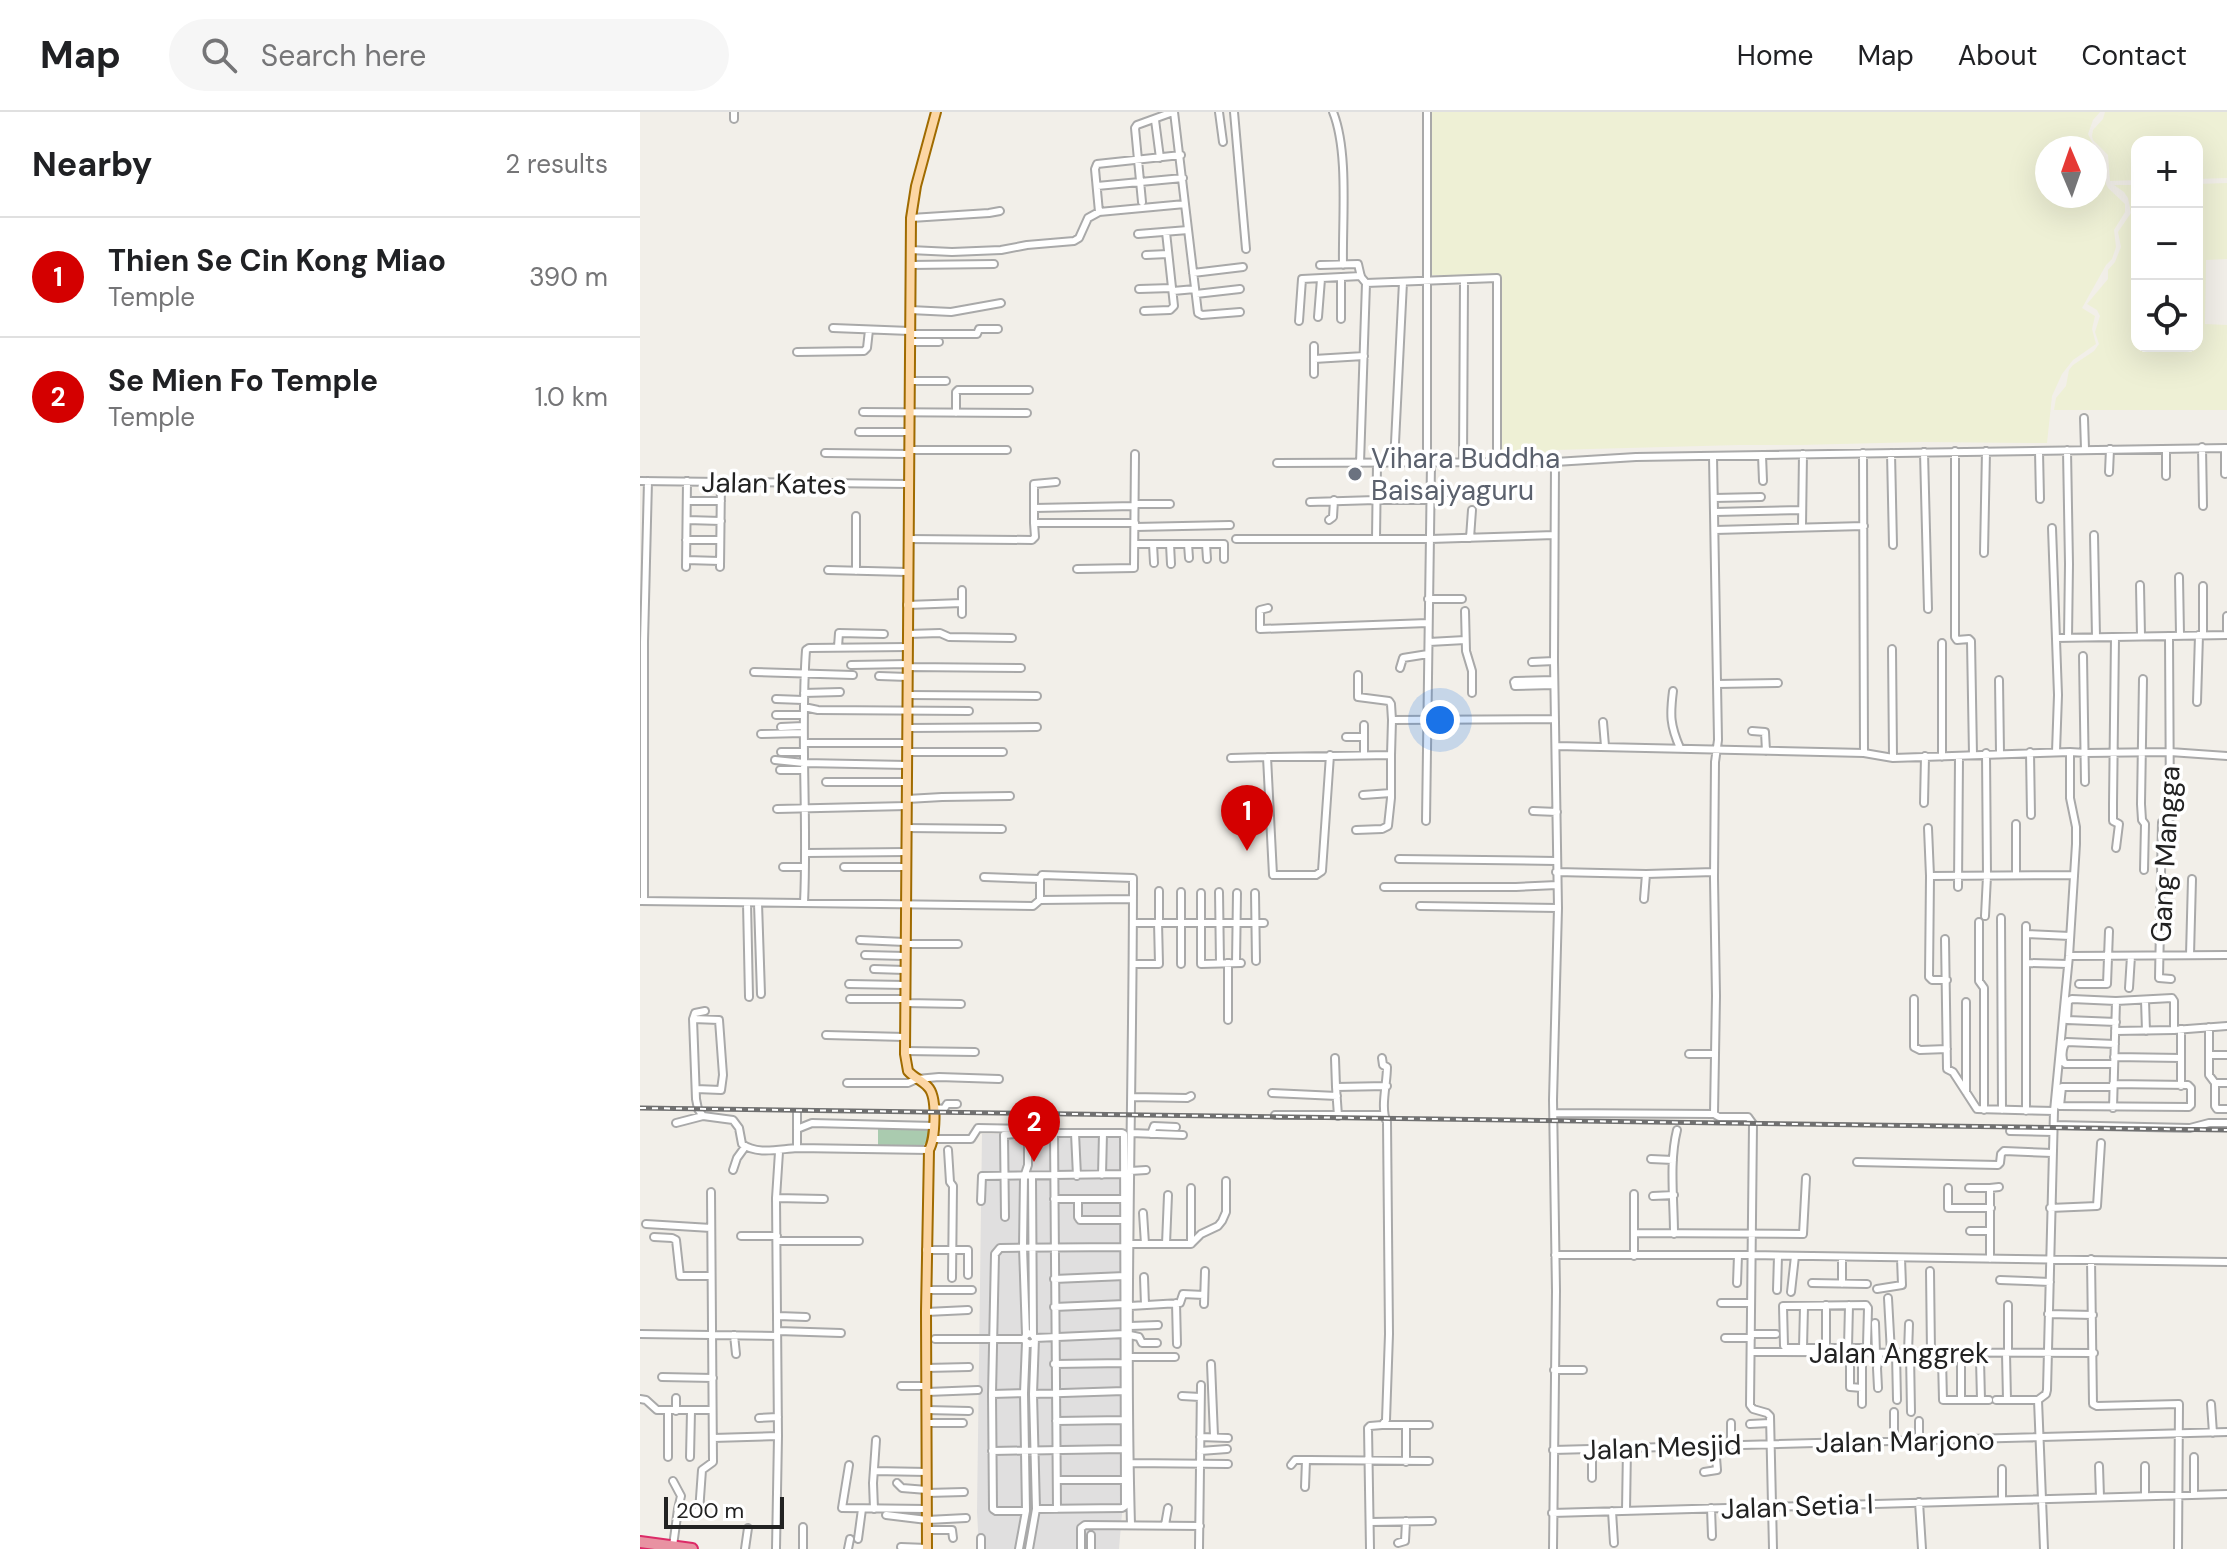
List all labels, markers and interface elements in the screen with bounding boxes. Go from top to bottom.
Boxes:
search box [169,19,729,91]
text: Map [40,30,121,80]
icon: search [197,33,241,77]
text: Search here [261,36,426,75]
text: Home [1737,37,1813,74]
text: Map [1857,37,1914,74]
text: About [1958,37,2037,74]
text: Contact [2081,37,2187,74]
north arrow [2035,136,2107,208]
map controls [2131,136,2203,352]
button: + [2131,136,2203,208]
text: Nearby [32,142,152,187]
text: 2 results [505,147,608,181]
button: − [2131,208,2203,280]
text: Thien Se Cin Kong Miao [108,241,446,280]
text: 1 [53,260,63,294]
text: 390 m [529,260,608,294]
text: Temple [108,280,195,314]
button: locate [2131,280,2203,352]
text: Se Mien Fo Temple [108,361,378,400]
text: 2 [50,380,66,414]
text: 1.0 km [535,380,608,414]
text: Temple [108,400,195,434]
place label: Vihara Buddha Baisajyaguru [1371,440,1560,509]
street label: Jalan Kates [701,464,847,503]
marker: Vihara Buddha Baisajyaguru [1346,465,1364,483]
your location [1420,700,1460,740]
street label: Gang Mangga [2142,765,2189,943]
pin: 1 [1221,785,1273,851]
pin: 2 [1008,1096,1060,1162]
street label: Jalan Anggrek [1809,1335,1989,1372]
street label: Jalan Marjono [1815,1421,1995,1462]
street label: Jalan Mesjid [1582,1426,1742,1469]
street label: Jalan Setia I [1720,1485,1874,1528]
scale bar [664,1493,784,1529]
text: 200 m [676,1496,744,1525]

